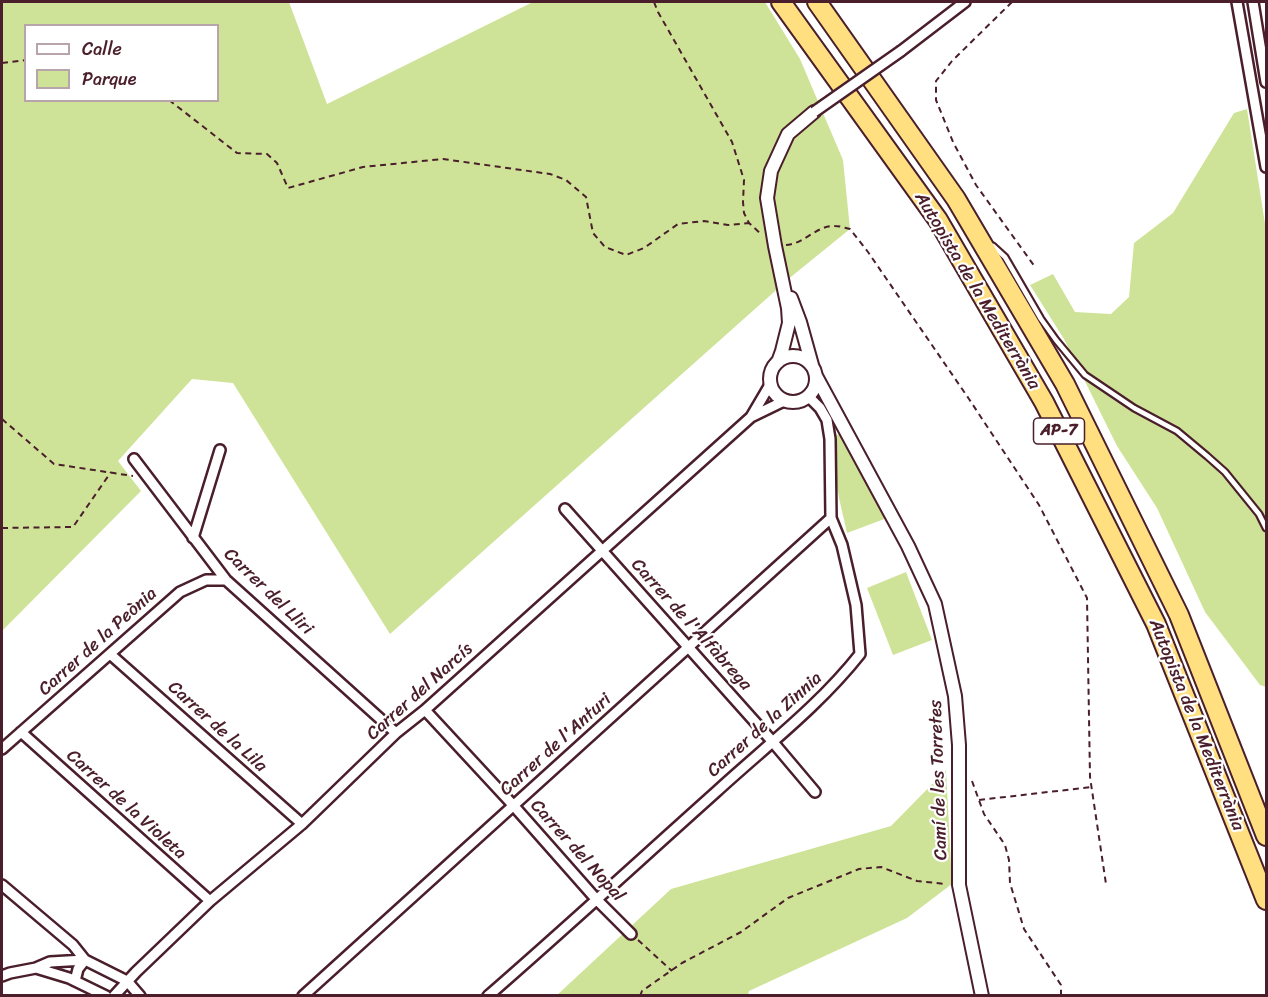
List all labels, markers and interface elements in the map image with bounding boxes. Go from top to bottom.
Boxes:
legend [24,24,219,102]
text: Calle [82,33,122,65]
text: Parque [82,63,136,95]
street label: Autopista de la Mediterrània [909,188,1045,394]
road number: AP-7 [1034,418,1084,444]
street label: Carrer del Lliri [219,544,317,640]
street label: Carrer de l'Alfàbrega [626,555,756,695]
street label: Carrer de la Peònia [34,583,162,701]
street label: Autopista de la Mediterrània [1144,616,1248,834]
street label: Carrer del Narcís [363,639,477,745]
street label: Carrer de la Zinnia [703,668,827,782]
street label: Carrer de la Lila [163,677,271,777]
street label: Carrer de l'Anturi [496,689,616,801]
street label: Camí de les Torretes [925,700,953,860]
street label: Carrer de la Violeta [62,745,190,865]
street label: Carrer del Nopal [525,795,629,907]

